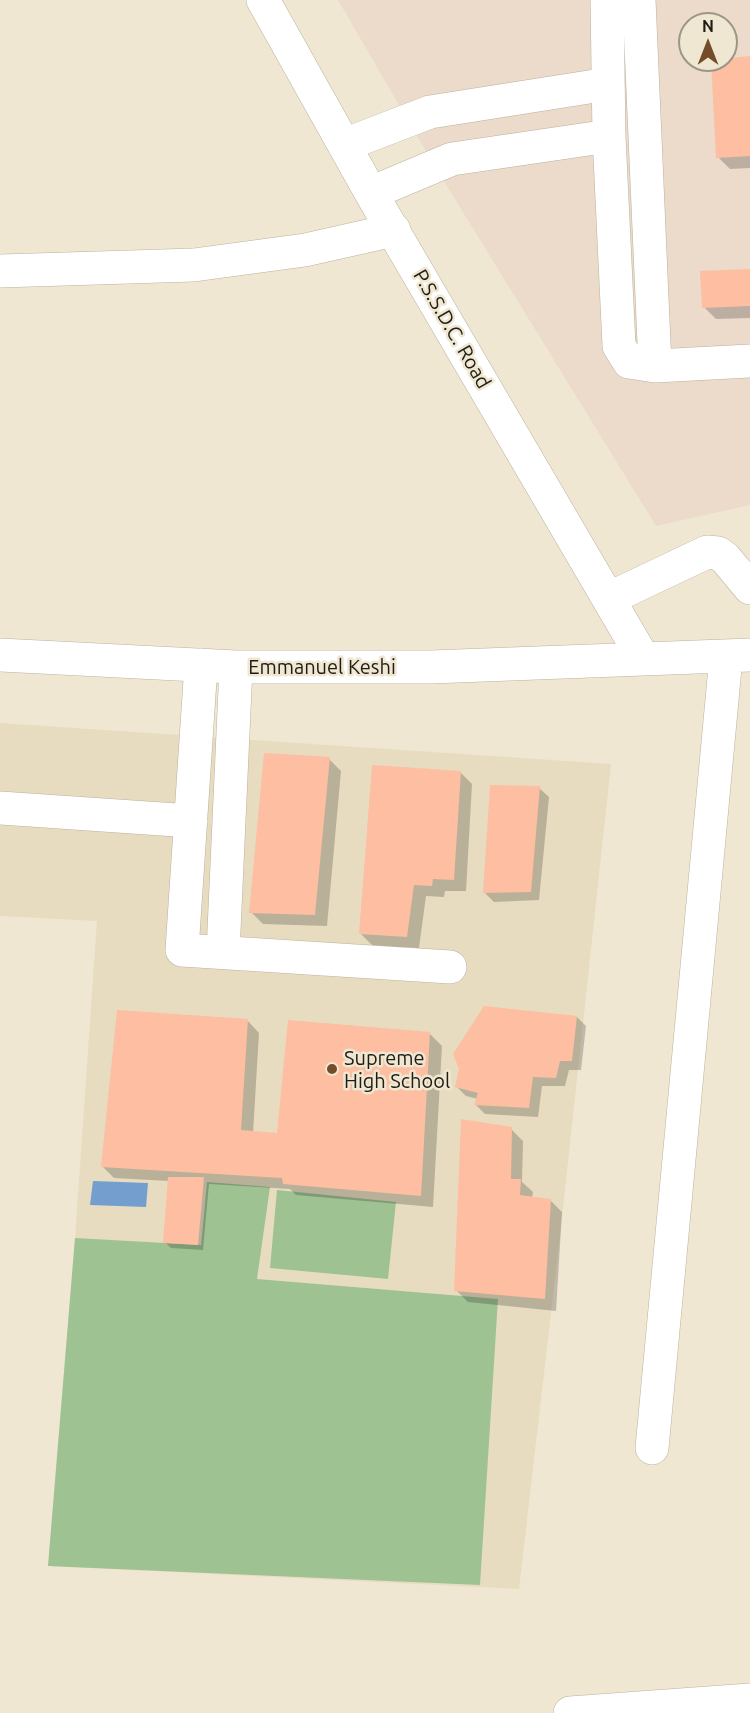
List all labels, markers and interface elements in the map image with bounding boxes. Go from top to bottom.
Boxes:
north arrow [678,12,738,72]
text: N [702,17,714,35]
street label: P.S.S.D.C. Road [408,265,496,393]
street label: Emmanuel Keshi [248,655,396,679]
place label: Supreme High School [344,1046,450,1093]
marker: Supreme High School [325,1062,339,1076]

